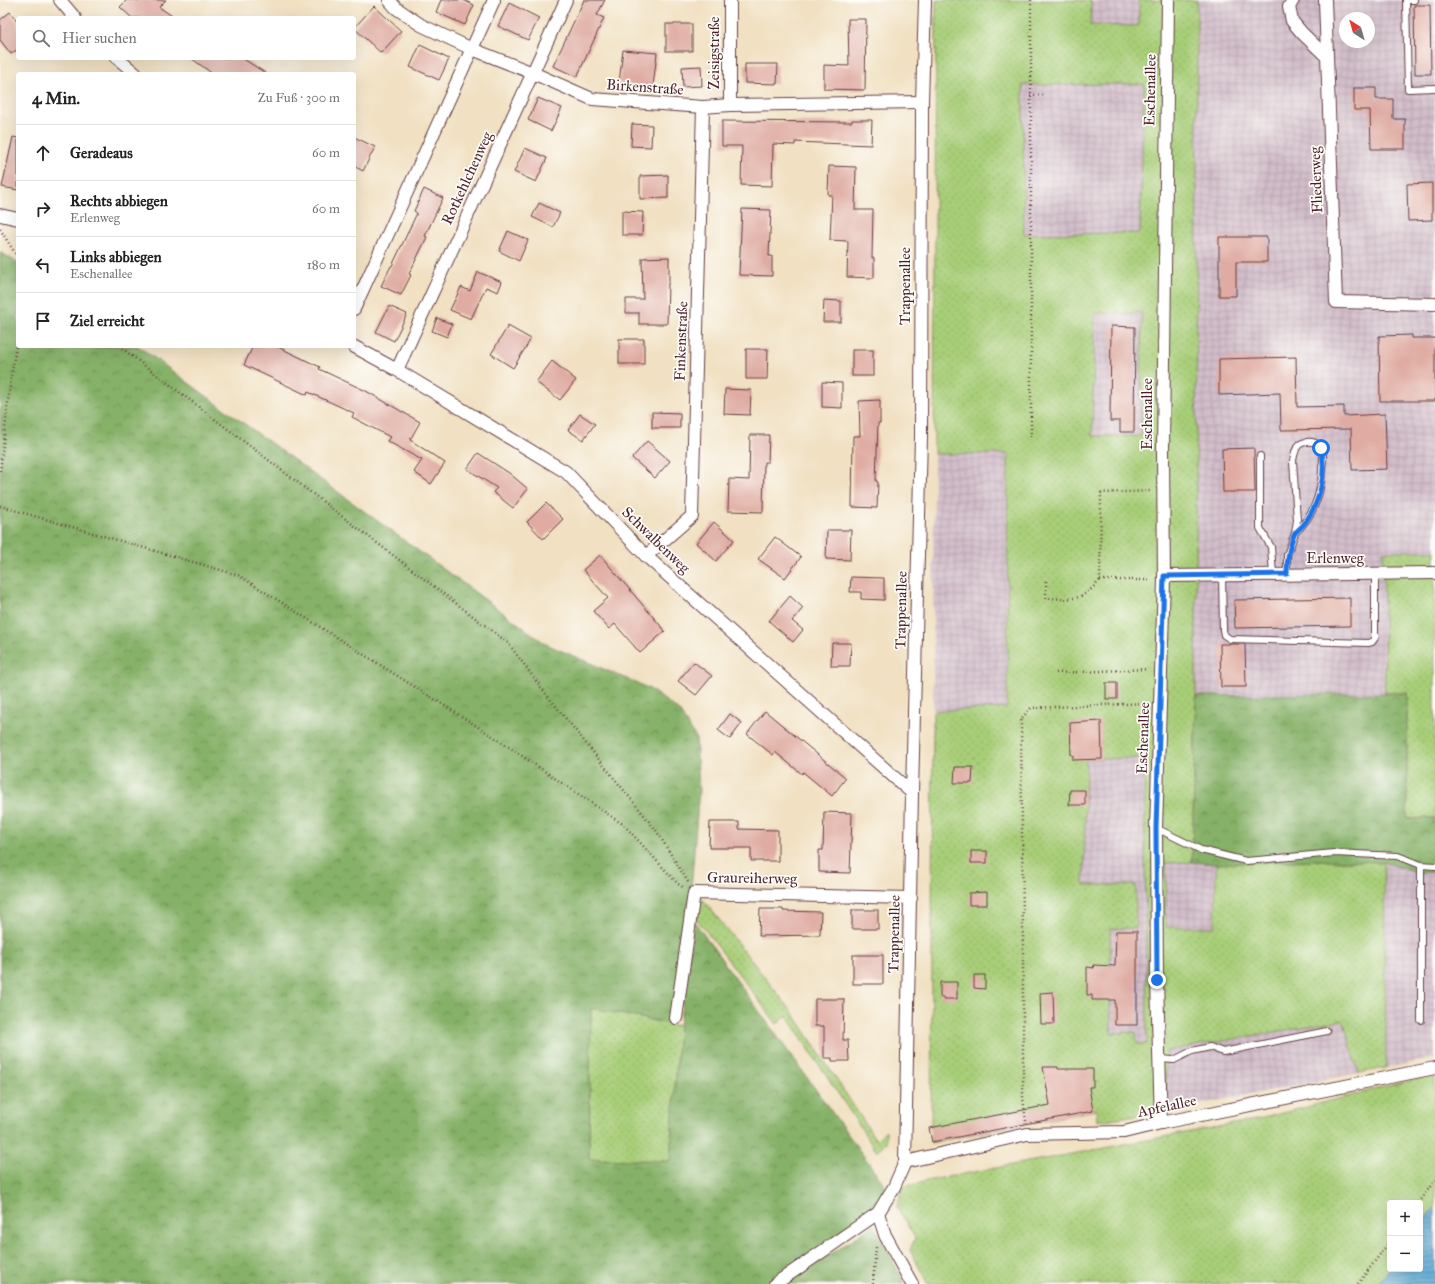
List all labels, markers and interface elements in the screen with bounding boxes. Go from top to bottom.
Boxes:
north arrow [1339,12,1375,48]
search box [16,16,356,60]
street label: Zeisigstraße [705,16,723,90]
icon: search [30,27,52,49]
text: Hier suchen [62,29,137,47]
street label: Eschenallee [1140,54,1160,126]
street label: Birkenstraße [606,75,684,99]
text: 4 Min. [32,88,80,109]
text: Zu Fuß · 300 m [258,90,340,106]
street label: Rotkehlchenweg [438,128,497,227]
icon: ahead [32,142,54,164]
text: Geradeaus [70,144,133,162]
text: 60 m [312,145,340,161]
street label: Fliederweg [1306,145,1326,214]
text: Rechts abbiegen [70,192,168,210]
icon: right [32,198,54,220]
text: 60 m [312,201,340,217]
text: Erlenweg [70,210,120,226]
street label: Trappenallee [896,247,914,325]
text: Links abbiegen [70,248,162,266]
icon: left [32,254,54,276]
text: 180 m [307,257,340,273]
text: Eschenallee [70,266,132,282]
street label: Finkenstraße [671,301,691,381]
icon: arrive [32,310,54,332]
text: Ziel erreicht [70,312,145,330]
street label: Eschenallee [1138,378,1156,450]
route start [1312,439,1330,457]
street label: Schwalbenweg [618,503,695,578]
street label: Erlenweg [1306,549,1365,567]
street label: Trappenallee [891,571,911,649]
street label: Eschenallee [1133,702,1153,774]
street label: Graureiherweg [707,868,798,888]
street label: Trappenallee [884,895,904,973]
route end [1148,971,1166,989]
street label: Apfelallee [1135,1091,1198,1121]
map controls [1387,1200,1423,1272]
button: + [1387,1200,1423,1236]
button: − [1387,1236,1423,1272]

